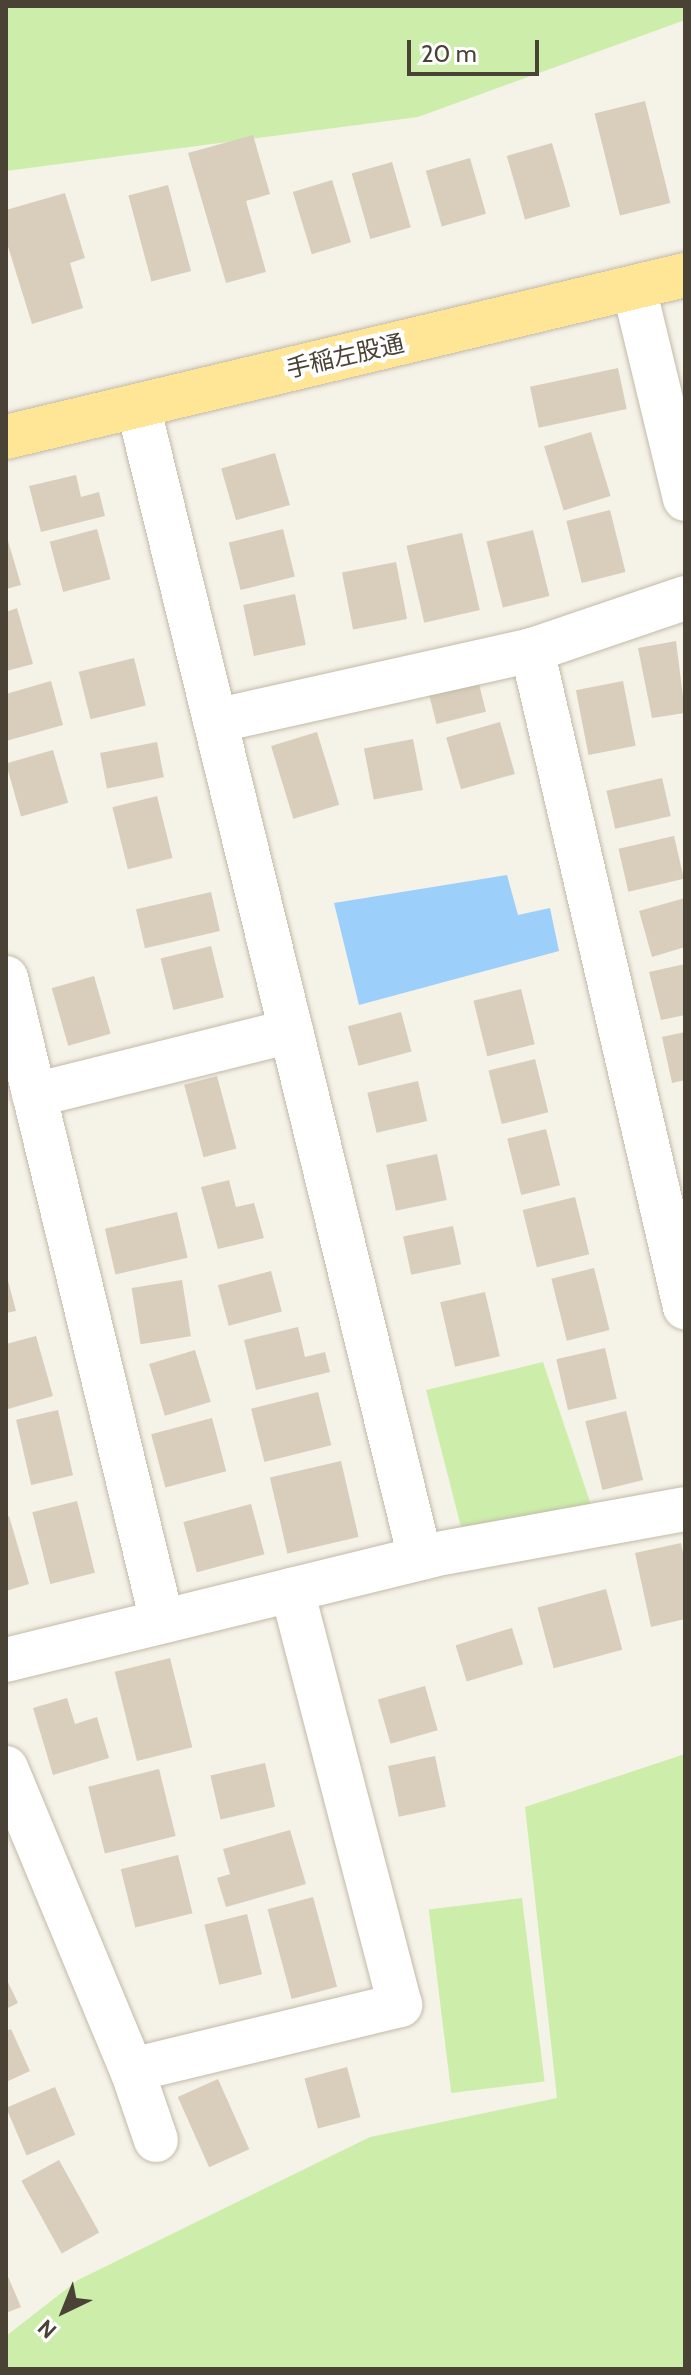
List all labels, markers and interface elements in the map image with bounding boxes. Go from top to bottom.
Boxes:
scale bar [411,24,543,74]
text: 20 m [421,39,477,68]
street label: 手稲左股通 [283,328,407,384]
north arrow [24,2271,104,2351]
text: N [32,2314,62,2344]

